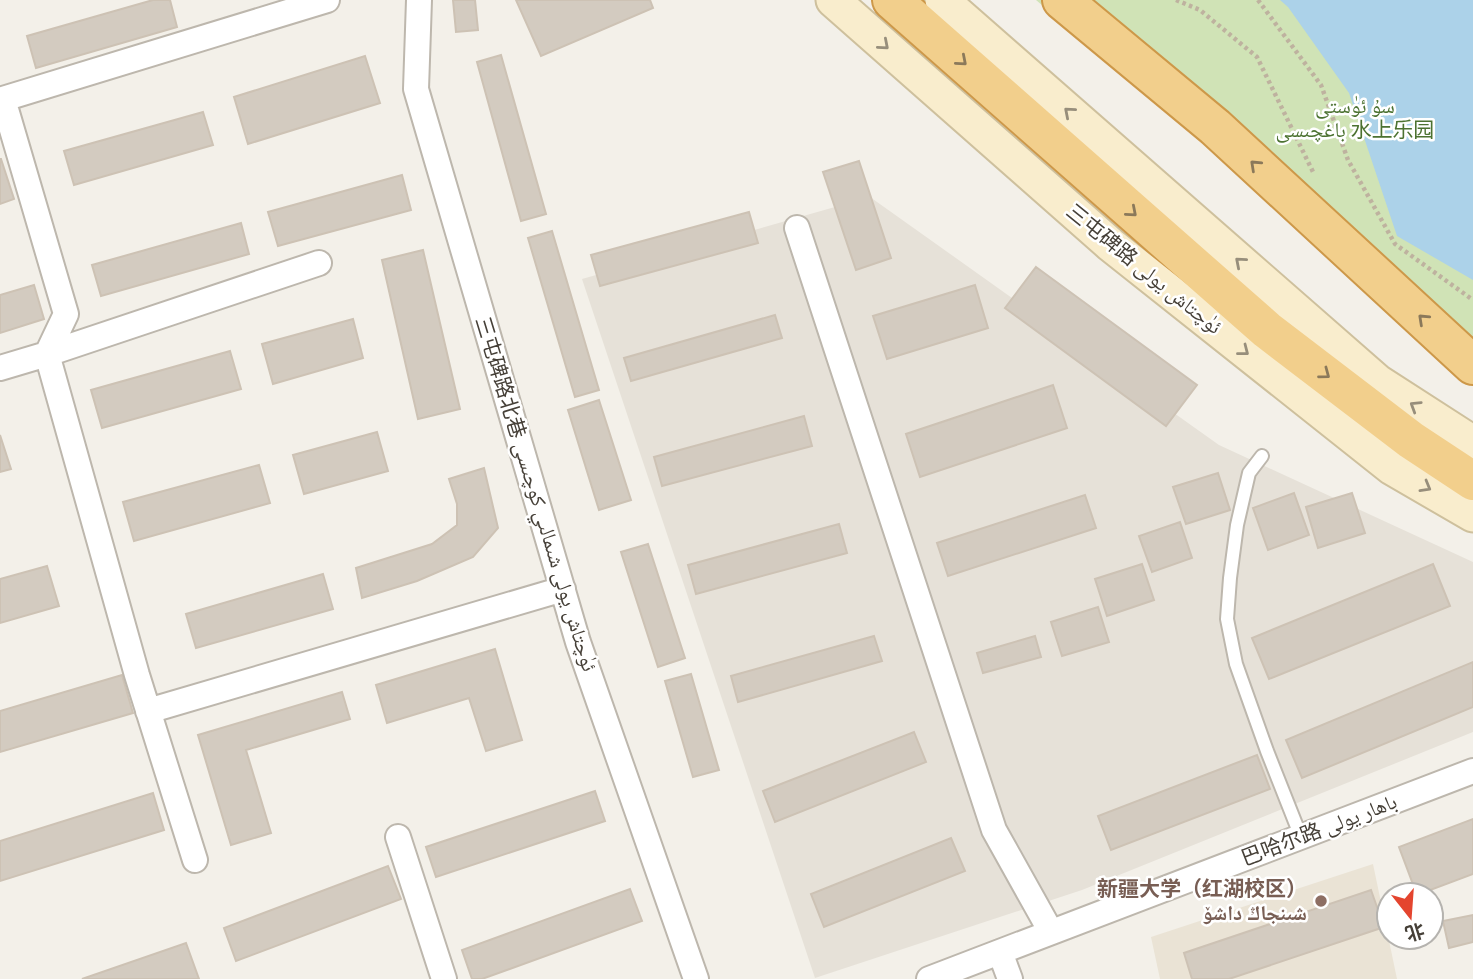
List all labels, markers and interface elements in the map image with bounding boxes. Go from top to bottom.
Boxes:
one-way arrow [876,37,889,49]
one-way arrow [953,53,966,65]
park label: سۇ ئۈستى باغچىسى 水上乐园 [1276,93,1434,143]
one-way arrow [1064,108,1077,120]
one-way arrow [1250,160,1263,173]
street label: 三屯碑路 ئۈچتاش يولى [1061,198,1227,340]
one-way arrow [1124,204,1137,216]
one-way arrow [1235,258,1248,270]
street label: 三屯碑路北巷 ئۈچتاش يولى شىمالىي كوچىسى [466,313,602,675]
one-way arrow [1418,314,1431,327]
one-way arrow [1237,342,1249,355]
one-way arrow [1317,366,1329,379]
one-way arrow [1410,402,1423,415]
one-way arrow [1418,479,1431,492]
street label: 巴哈尔路 باھار يولى [1237,788,1401,872]
place label: 新疆大学（红湖校区） شىنجاڭ داشۆ [1097,876,1307,925]
north arrow [1375,881,1445,951]
marker: 新疆大学（红湖校区） شىنجاڭ داشۆ [1313,893,1329,909]
text: 北 [1403,919,1427,946]

